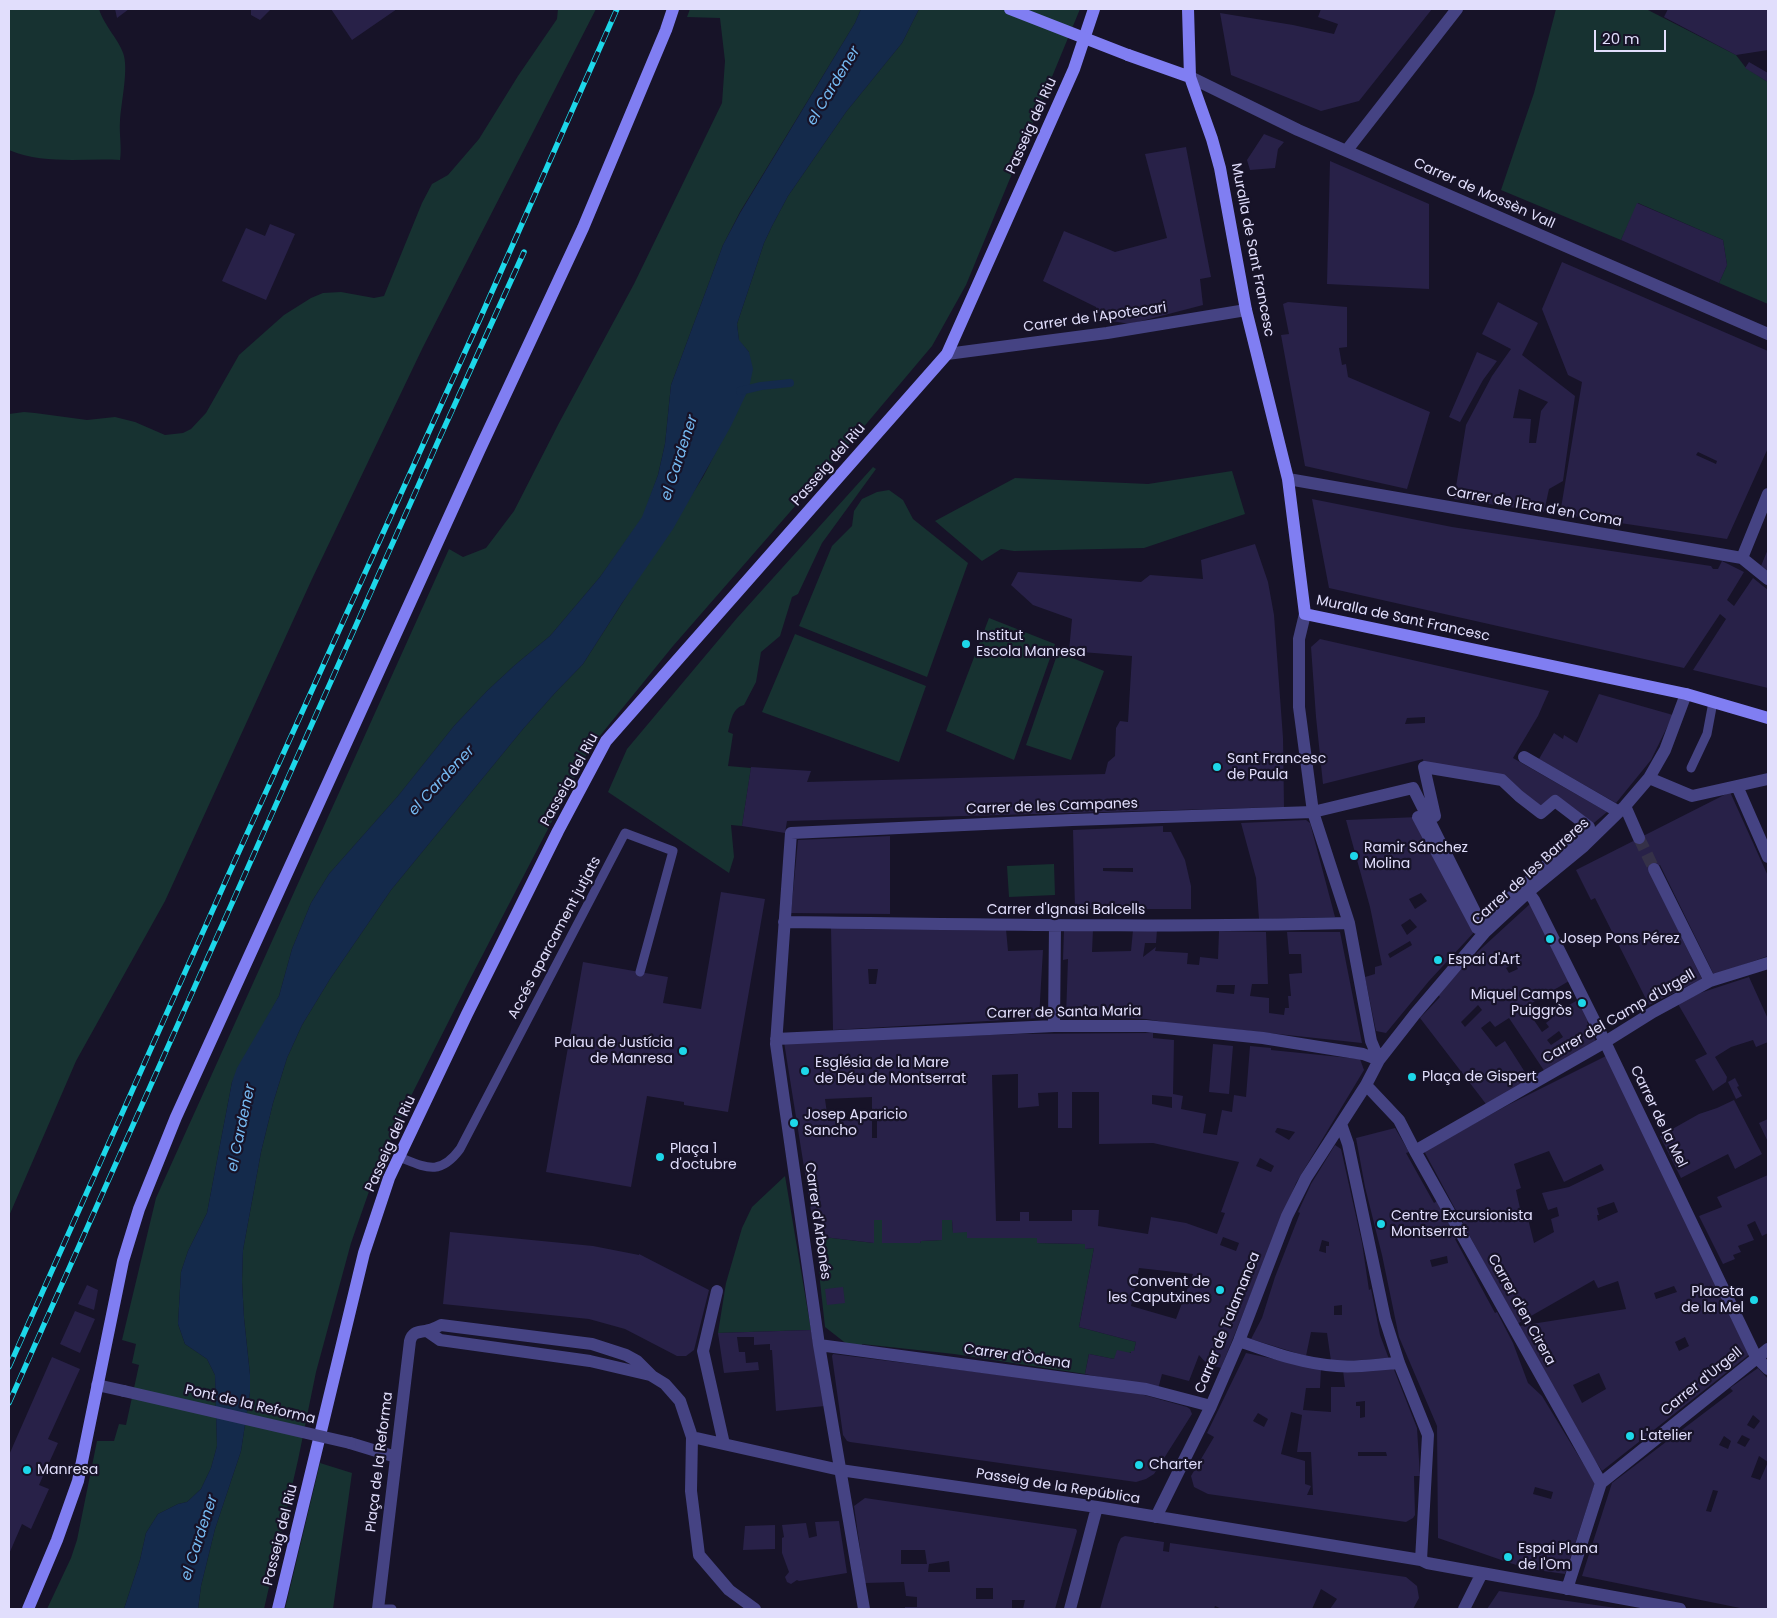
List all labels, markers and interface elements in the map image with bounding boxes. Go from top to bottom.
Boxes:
scale bar [1597,20,1670,52]
text: 20 m [1602,28,1640,49]
water label: el Cardener [803,43,865,129]
street label: Passeig del Riu [1003,75,1061,177]
street label: Carrer de Mossèn Vall [1411,155,1557,233]
street label: Muralla de Sant Francesc [1227,162,1277,338]
street label: Carrer de l'Apotecari [1022,300,1168,336]
water label: el Cardener [658,413,702,503]
street label: Passeig del Riu [789,420,869,510]
street label: Carrer de l'Era d'en Coma [1445,483,1623,531]
street label: Muralla de Sant Francesc [1315,592,1491,646]
place label: Institut Escola Manresa [976,628,1086,660]
marker: Institut Escola Manresa [960,638,972,650]
street label: Passeig del Riu [538,731,602,829]
water label: el Cardener [405,742,479,820]
place label: Sant Francesc de Paula [1227,751,1326,784]
marker: Sant Francesc de Paula [1211,761,1223,773]
street label: Carrer de les Campanes [966,796,1138,818]
street label: Carrer de les Barreres [1469,815,1593,929]
place label: Ramir Sánchez Molina [1364,840,1468,872]
marker: Ramir Sánchez Molina [1348,850,1360,862]
street label: Accés aparcament jutjats [505,854,605,1022]
street label: Carrer d'Ignasi Balcells [987,902,1145,918]
place label: Josep Pons Pérez [1560,931,1680,947]
marker: Josep Pons Pérez [1544,933,1556,945]
place label: Espai d'Art [1448,952,1520,968]
marker: Espai d'Art [1432,954,1444,966]
street label: Carrer del Camp d'Urgell [1540,966,1698,1068]
place label: Miquel Camps Puiggròs [1471,987,1572,1020]
marker: Miquel Camps Puiggròs [1576,997,1588,1009]
street label: Carrer de Santa Maria [986,1003,1142,1023]
place label: Palau de Justícia de Manresa [554,1035,673,1068]
marker: Palau de Justícia de Manresa [677,1045,689,1057]
place label: Església de la Mare de Déu de Montserrat [815,1055,966,1088]
street label: Carrer de la Mel [1626,1063,1690,1171]
marker: Església de la Mare de Déu de Montserrat [799,1065,811,1077]
place label: Plaça de Gispert [1422,1069,1537,1085]
marker: Plaça de Gispert [1406,1071,1418,1083]
water label: el Cardener [224,1083,260,1173]
street label: Passeig del Riu [362,1093,420,1195]
place label: Josep Aparicio Sancho [804,1107,908,1140]
marker: Josep Aparicio Sancho [788,1117,800,1129]
place label: Plaça 1 d'octubre [670,1141,737,1174]
marker: Plaça 1 d'octubre [654,1151,666,1163]
street label: Carrer d'Arbonés [800,1161,834,1281]
place label: Centre Excursionista Montserrat [1391,1208,1533,1240]
marker: Centre Excursionista Montserrat [1375,1218,1387,1230]
street label: Carrer de Talamanca [1192,1250,1264,1396]
street label: Carrer d'en Cirera [1484,1252,1558,1368]
place label: Convent de les Caputxines [1108,1274,1210,1306]
marker: Convent de les Caputxines [1214,1284,1226,1296]
place label: Placeta de la Mel [1681,1284,1744,1316]
marker: Placeta de la Mel [1748,1294,1760,1306]
street label: Carrer d'Òdena [963,1341,1071,1373]
street label: Carrer d'Urgell [1658,1344,1746,1420]
street label: Pont de la Reforma [183,1382,317,1428]
street label: Plaça de la Reforma [363,1391,397,1533]
place label: L'atelier [1640,1428,1692,1444]
marker: L'atelier [1624,1430,1636,1442]
place label: Charter [1149,1457,1202,1473]
marker: Charter [1133,1459,1145,1471]
place label: Manresa [37,1462,98,1478]
marker: Manresa [21,1464,33,1476]
street label: Passeig de la República [975,1466,1141,1508]
street label: Passeig del Riu [260,1483,302,1587]
water label: el Cardener [178,1493,222,1583]
place label: Espai Plana de l'Om [1518,1541,1598,1574]
marker: Espai Plana de l'Om [1502,1551,1514,1563]

